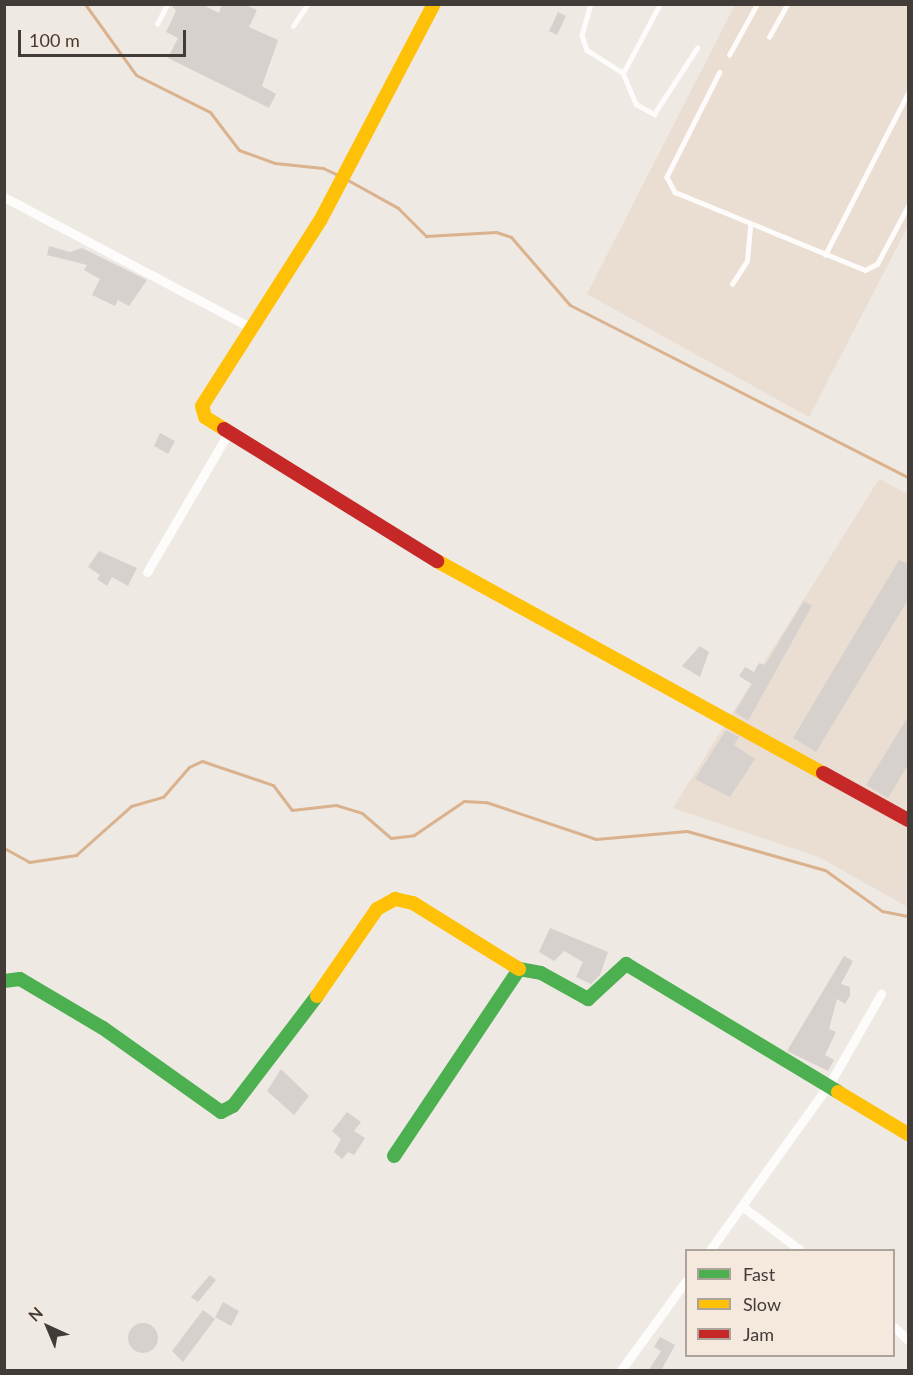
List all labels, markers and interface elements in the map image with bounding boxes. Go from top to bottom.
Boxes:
scale bar [21,18,189,56]
text: 100 m [29,29,80,51]
legend [685,1249,895,1357]
text: Fast [743,1263,775,1285]
text: Slow [743,1293,781,1315]
north arrow [18,1297,78,1357]
text: N [24,1303,46,1325]
text: Jam [743,1323,774,1345]

